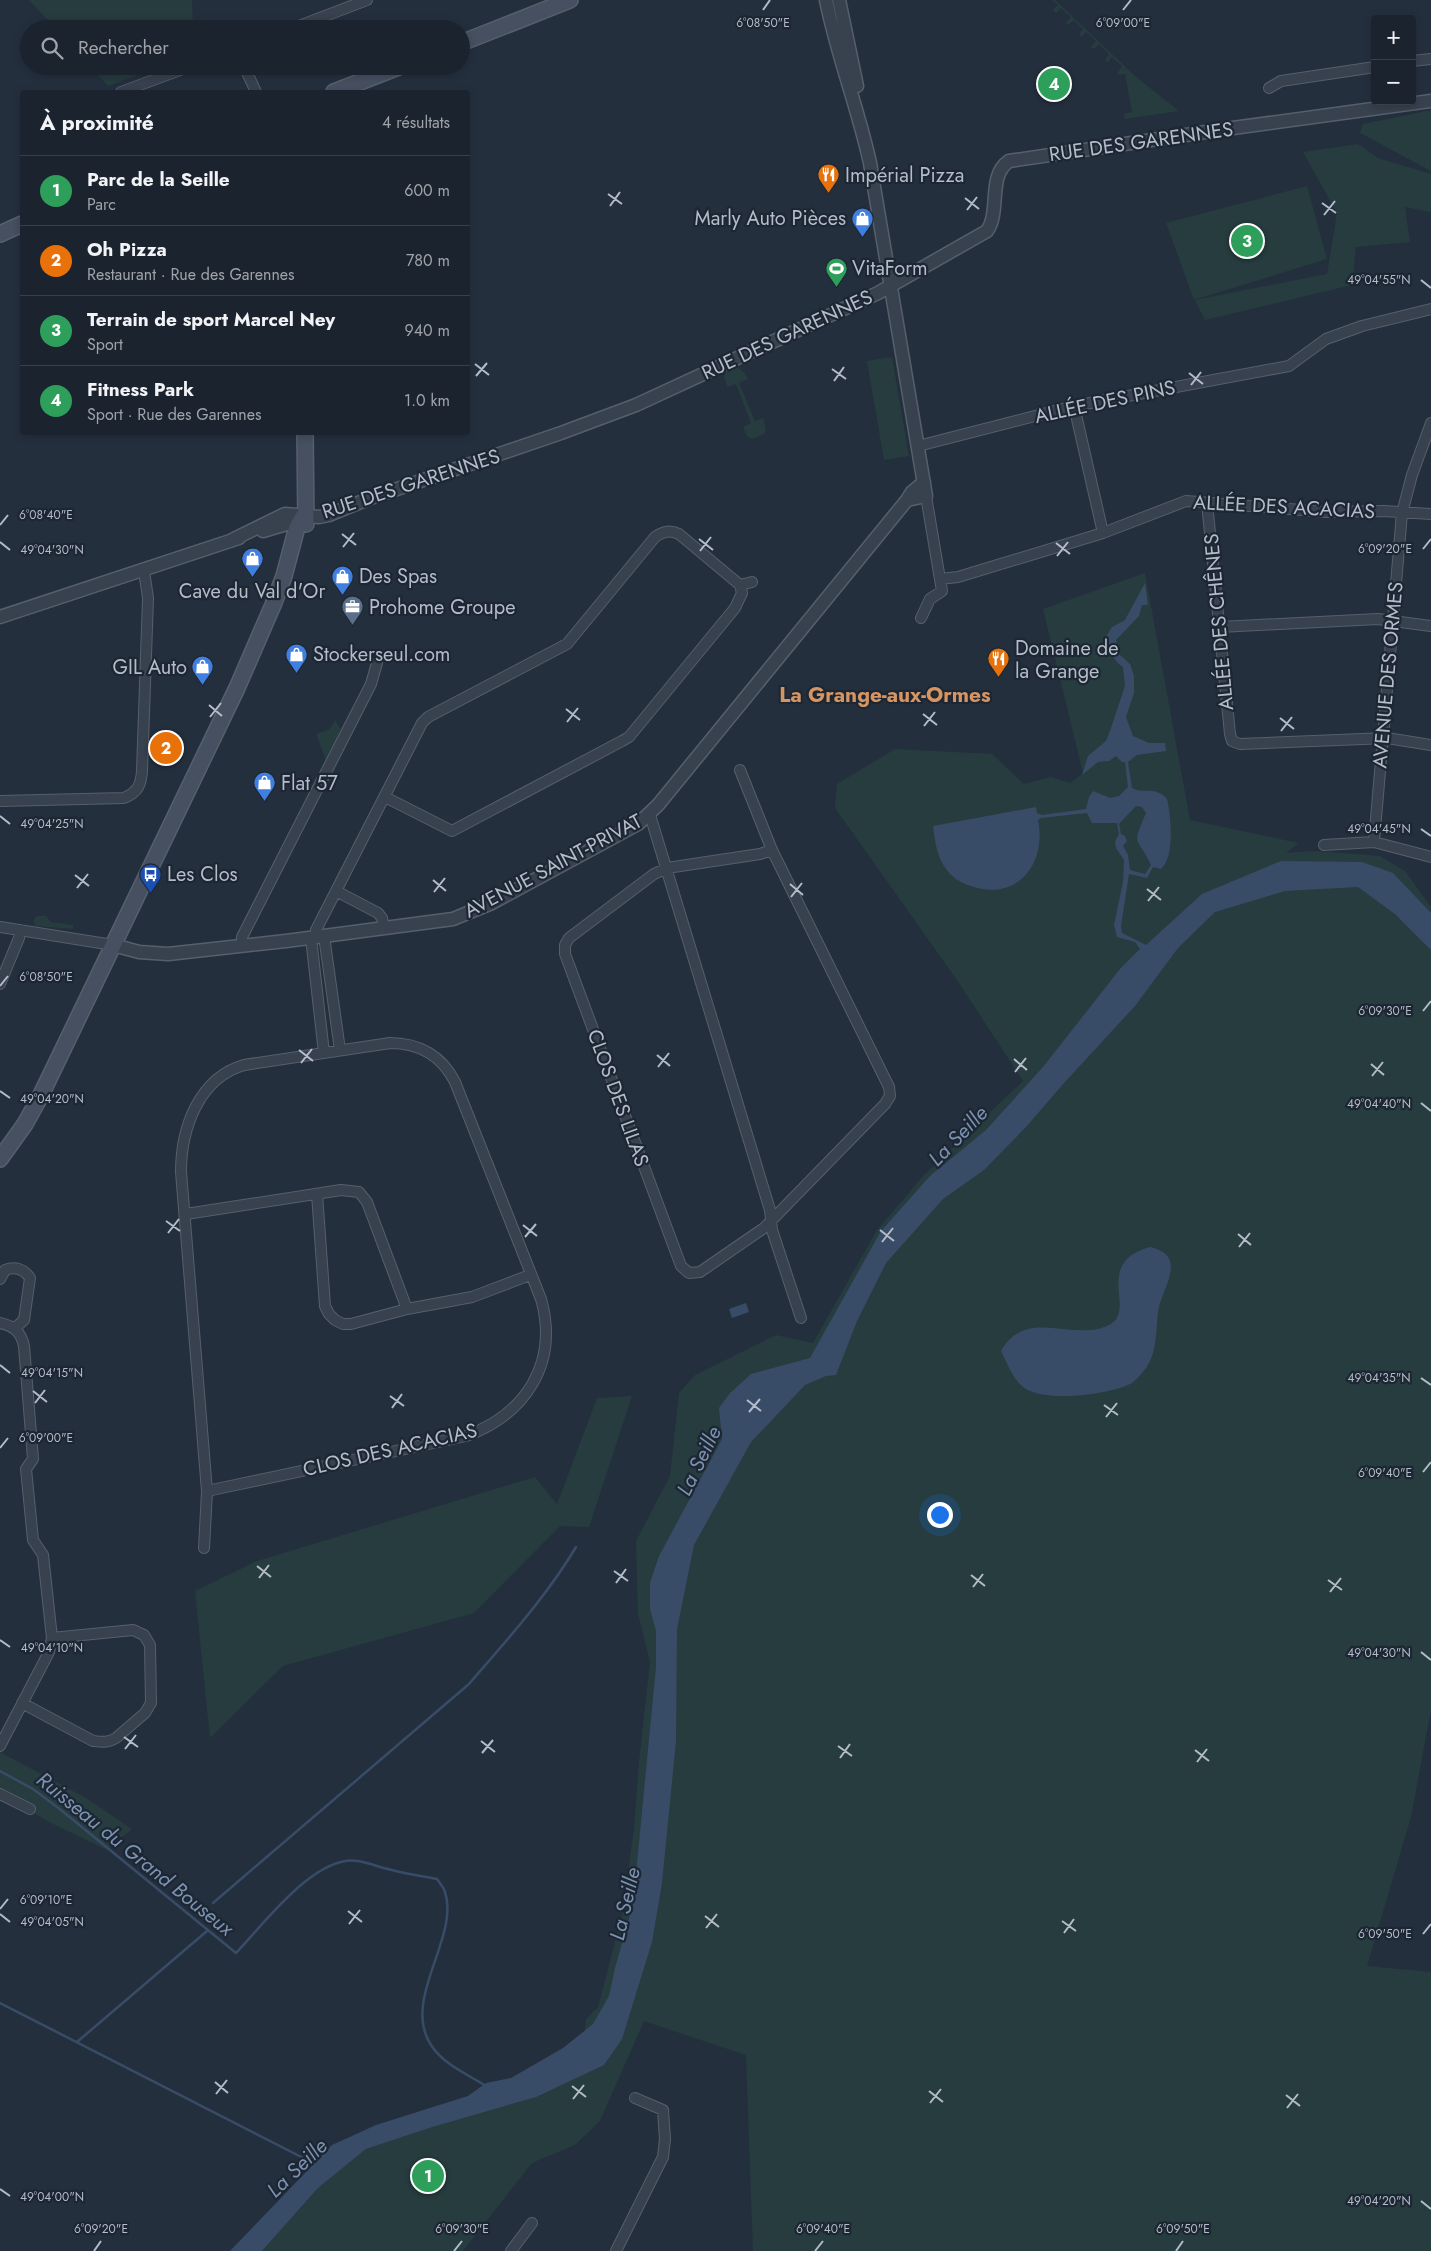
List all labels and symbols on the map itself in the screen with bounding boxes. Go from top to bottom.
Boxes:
text: 6°08'50"E [736,14,790,32]
text: 6°09'00"E [1096,14,1150,32]
pin: 4 [1038,65,1070,103]
street label: RUE DES GARENNES [1047,115,1235,169]
place label: Impérial Pizza [845,161,964,190]
restaurant icon: Impérial Pizza [817,163,841,194]
place label: Marly Auto Pièces [695,204,846,233]
shop icon: Marly Auto Pièces [850,206,874,237]
pin: 3 [1231,222,1263,260]
place label: VitaForm [852,254,928,283]
sports icon: VitaForm [824,256,848,287]
text: 49°04'55"N [1347,271,1411,289]
street label: RUE DES GARENNES [697,283,877,387]
street label: ALLÉE DES PINS [1032,373,1178,431]
street label: RUE DES GARENNES [318,442,504,526]
street label: ALLÉE DES ACACIAS [1192,488,1376,526]
text: 6°08'40"E [19,506,73,524]
street label: ALLÉE DES CHÊNES [1197,532,1241,712]
text: 6°09'20"E [1358,540,1412,558]
text: 49°04'30"N [20,541,84,559]
shop icon: Cave du Val d'Or [240,547,264,578]
place label: Des Spas [359,562,437,591]
shop icon: Des Spas [331,564,355,595]
place label: Cave du Val d'Or [179,577,325,606]
street label: AVENUE DES ORMES [1365,580,1411,769]
place label: Prohome Groupe [369,593,516,622]
office icon: Prohome Groupe [341,595,365,626]
place label: Domaine de la Grange [1015,634,1118,686]
place label: Stockerseul.com [313,640,450,669]
shop icon: Stockerseul.com [285,642,309,673]
restaurant icon: Domaine de la Grange [987,647,1011,678]
place label: GIL Auto [113,653,187,682]
shop icon: GIL Auto [191,655,215,686]
district label: La Grange-aux-Ormes [779,680,991,710]
pin: 2 [150,729,182,767]
place label: Flat 57 [281,769,338,798]
shop icon: Flat 57 [253,771,277,802]
street label: AVENUE SAINT-PRIVAT [459,806,648,925]
text: 49°04'25"N [20,815,84,833]
text: 49°04'45"N [1347,820,1411,838]
place label: Les Clos [167,860,238,889]
bus stop icon: Les Clos [139,862,163,893]
text: 6°08'50"E [19,968,73,986]
text: 6°09'30"E [1358,1002,1412,1020]
street label: CLOS DES LILAS [580,1025,656,1171]
text: 49°04'20"N [20,1090,84,1108]
text: 49°04'40"N [1347,1095,1411,1113]
water label: La Seille [922,1099,995,1173]
text: 49°04'15"N [21,1364,83,1382]
text: 49°04'35"N [1347,1369,1411,1387]
street label: CLOS DES ACACIAS [300,1416,480,1484]
water label: La Seille [669,1421,729,1501]
text: 6°09'00"E [19,1429,73,1447]
text: 6°09'40"E [1358,1464,1412,1482]
your location [927,1502,953,1528]
text: 49°04'10"N [21,1639,83,1657]
text: 49°04'30"N [1347,1644,1411,1662]
water label: Ruisseau du Grand Bouseux [30,1765,241,1944]
water label: La Seille [602,1864,648,1943]
text: 6°09'10"E [20,1891,72,1909]
text: 49°04'05"N [20,1913,84,1931]
text: 6°09'50"E [1358,1925,1412,1943]
water label: La Seille [260,2131,334,2204]
pin: 1 [412,2157,444,2195]
text: 49°04'00"N [20,2188,84,2206]
text: 49°04'20"N [1347,2192,1411,2210]
text: 6°09'20"E [74,2220,128,2238]
text: 6°09'30"E [435,2220,489,2238]
text: 6°09'40"E [796,2220,850,2238]
text: 6°09'50"E [1156,2220,1210,2238]

